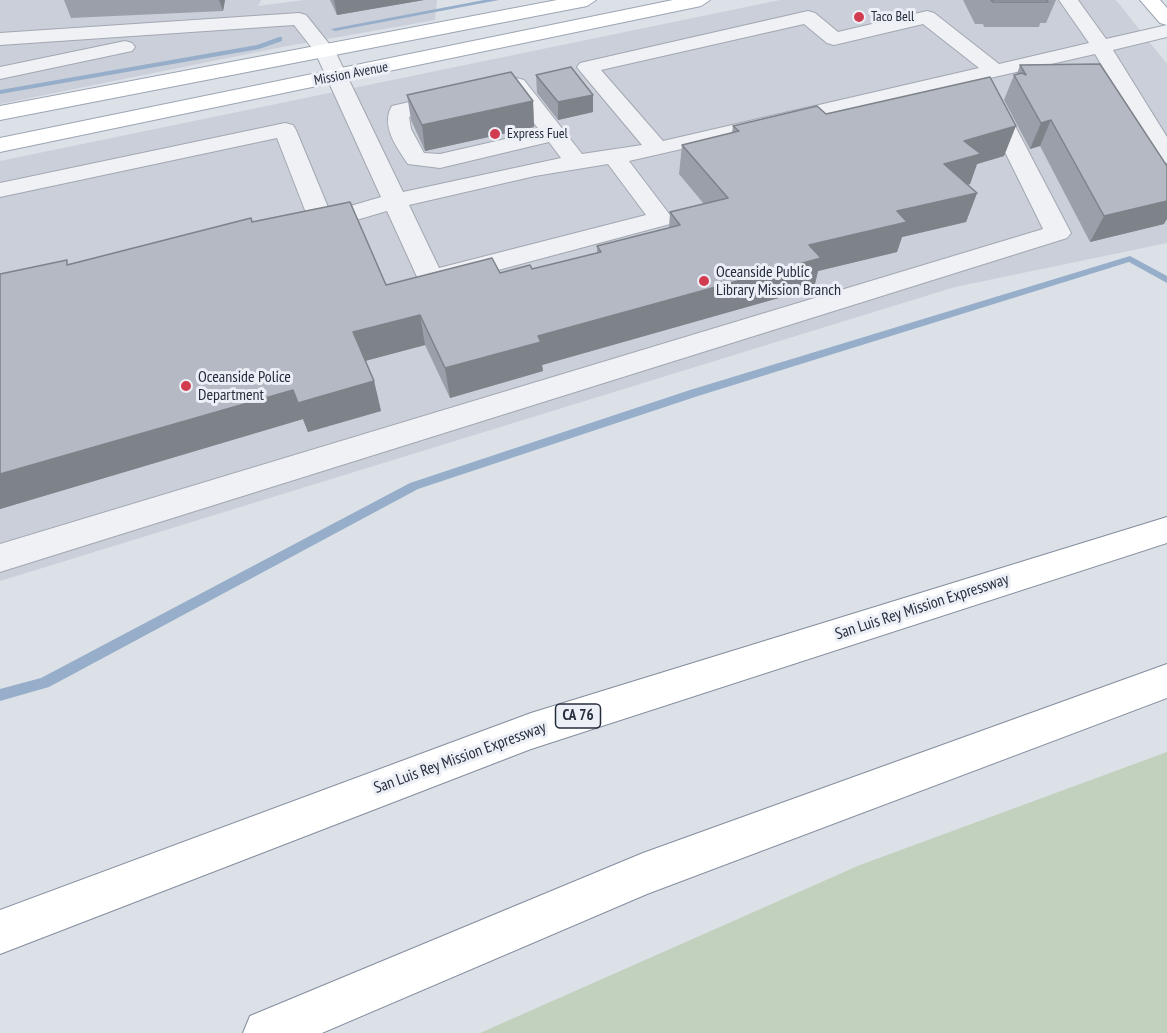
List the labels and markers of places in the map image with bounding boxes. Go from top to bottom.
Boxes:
place label: Taco Bell [871,9,914,25]
marker: Taco Bell [852,10,866,24]
place label: Express Fuel [507,126,568,142]
marker: Express Fuel [488,127,502,141]
place label: Oceanside Public Library Mission Branch [716,262,841,300]
marker: Oceanside Public Library Mission Branch [697,274,711,288]
place label: Oceanside Police Department [198,367,291,405]
marker: Oceanside Police Department [179,379,193,393]

